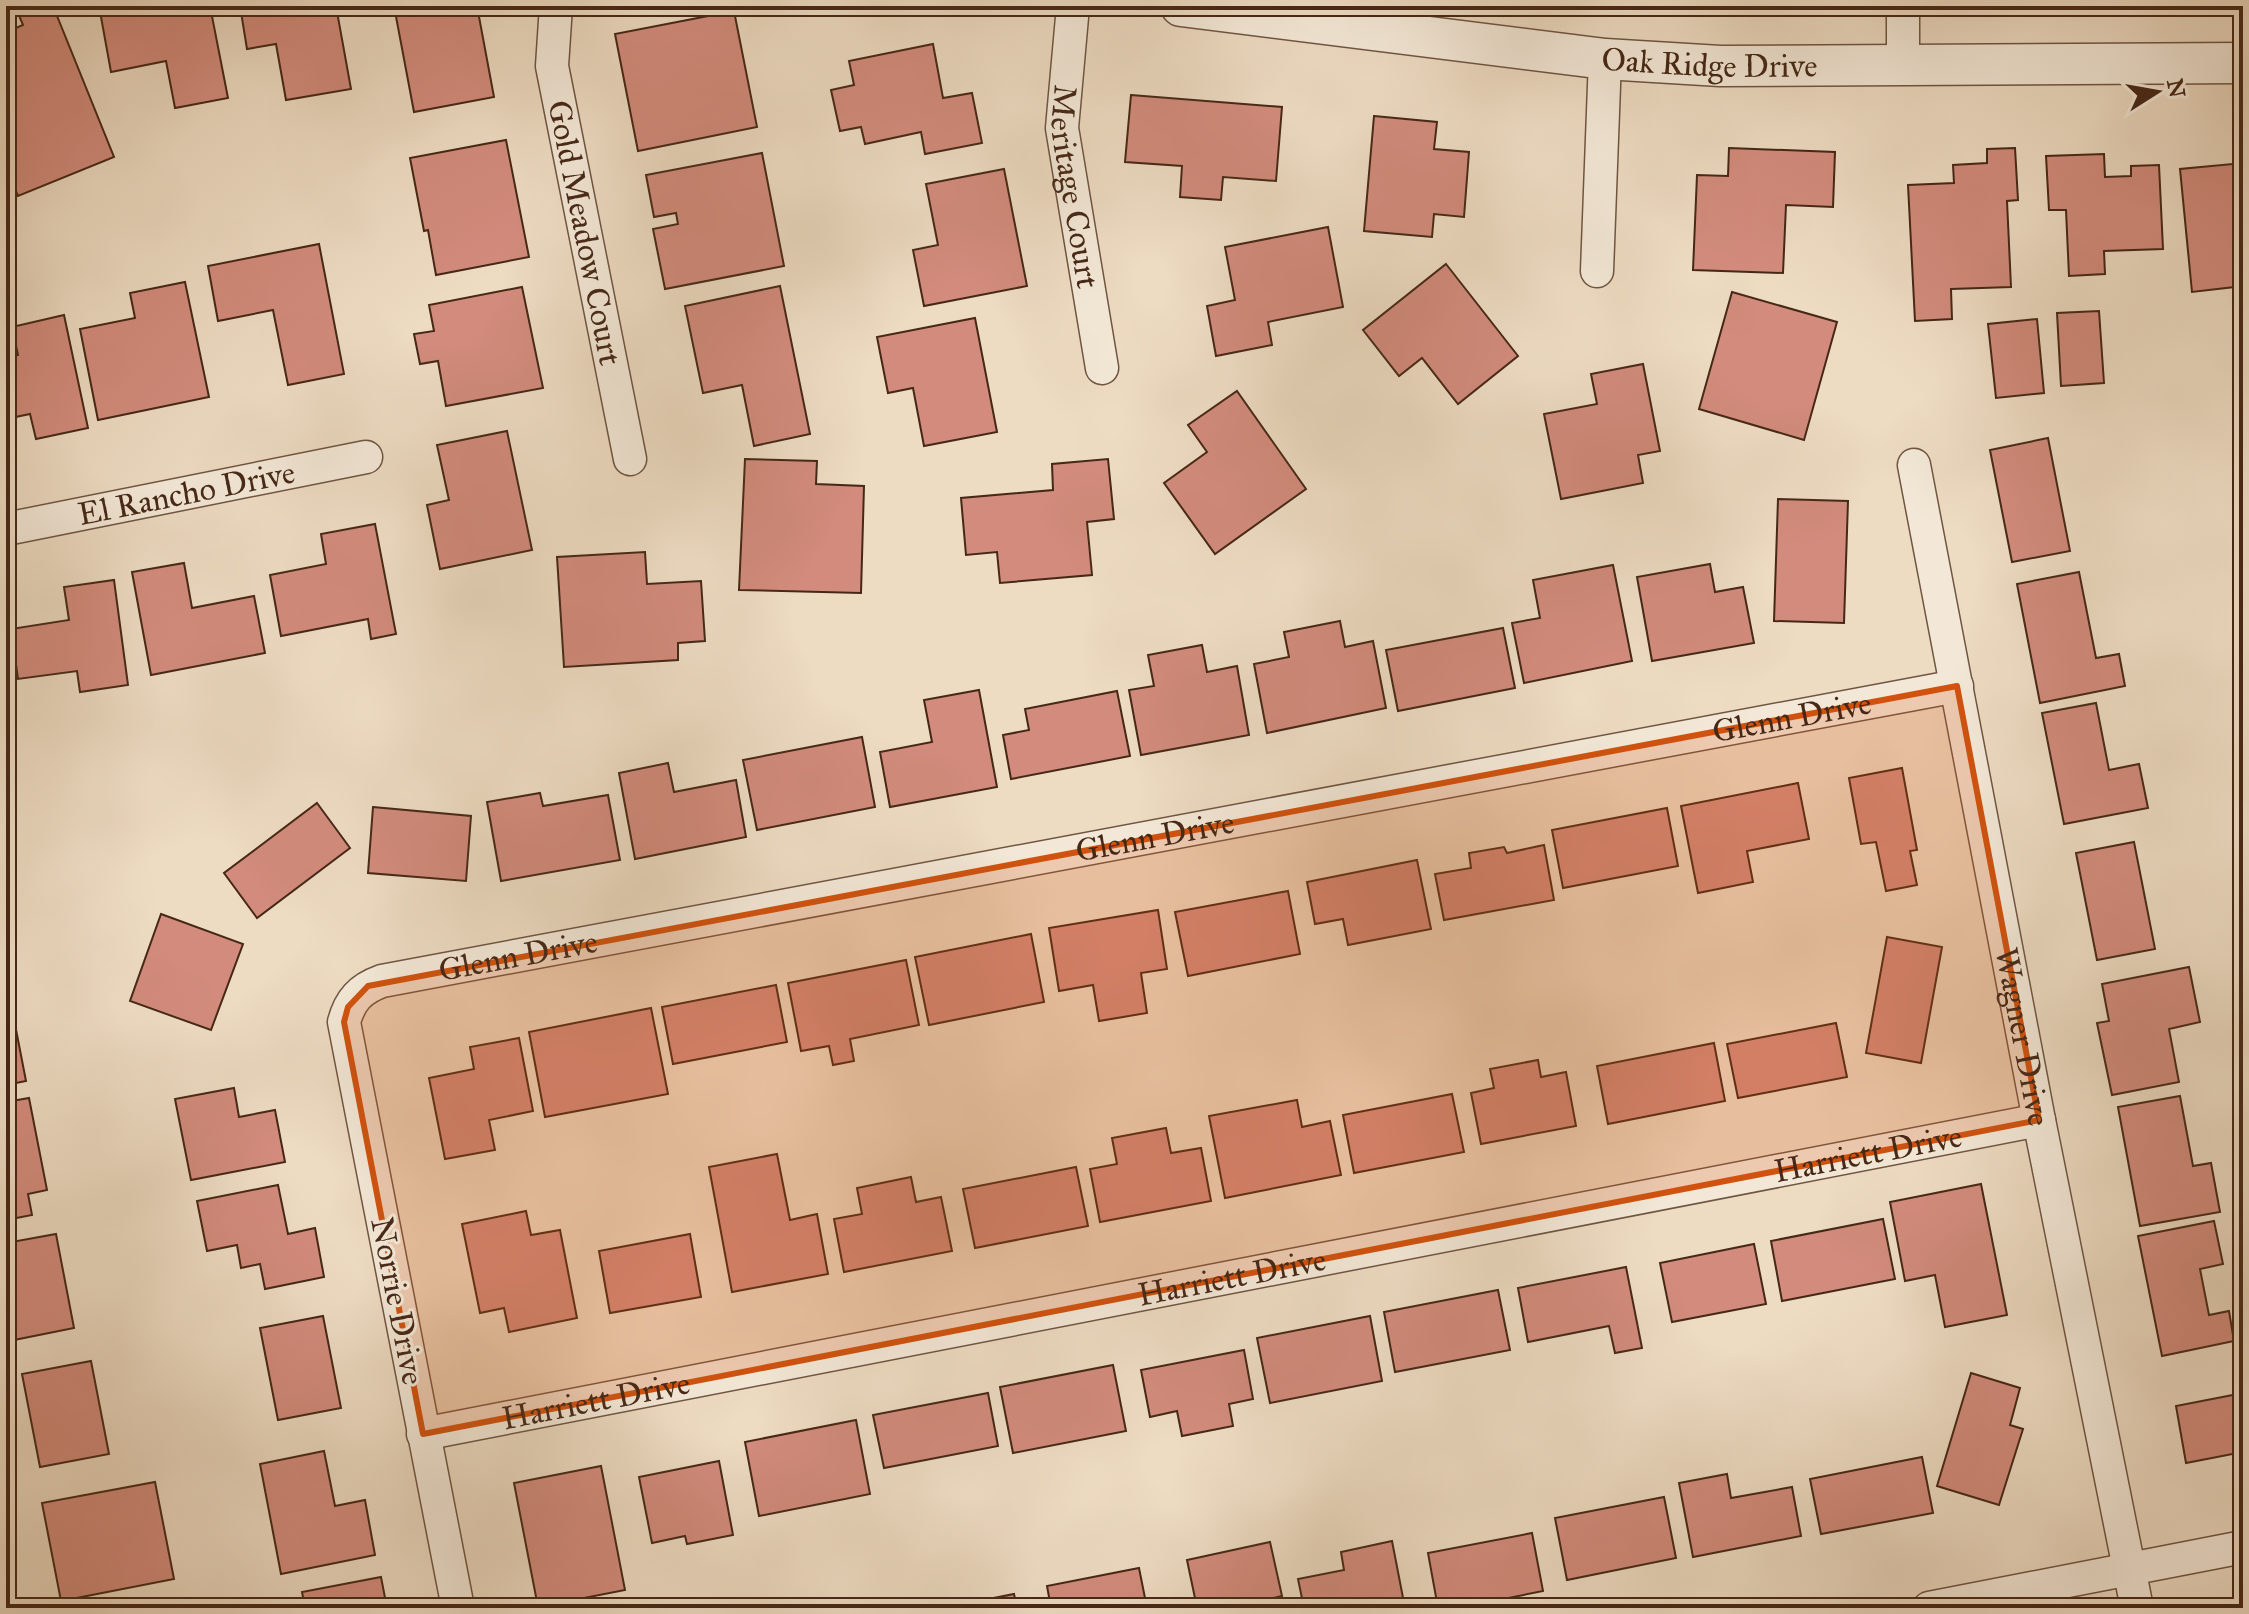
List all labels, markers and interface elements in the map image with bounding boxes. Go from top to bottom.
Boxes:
street label: Oak Ridge Drive [1600,40,1818,86]
north arrow [2117,52,2197,132]
text: N [2161,77,2191,100]
street label: Meritage Court [1042,83,1107,291]
street label: Gold Meadow Court [539,97,630,369]
street label: El Rancho Drive [75,453,298,534]
street label: Glenn Drive [1709,683,1875,751]
street label: Glenn Drive [1072,803,1238,871]
street label: Glenn Drive [435,922,601,990]
street label: Wagner Drive [1987,944,2059,1129]
street label: Harriett Drive [1771,1116,1965,1191]
street label: Norrie Drive [362,1214,433,1388]
street label: Harriett Drive [1135,1240,1329,1315]
street label: Harriett Drive [499,1364,693,1438]

